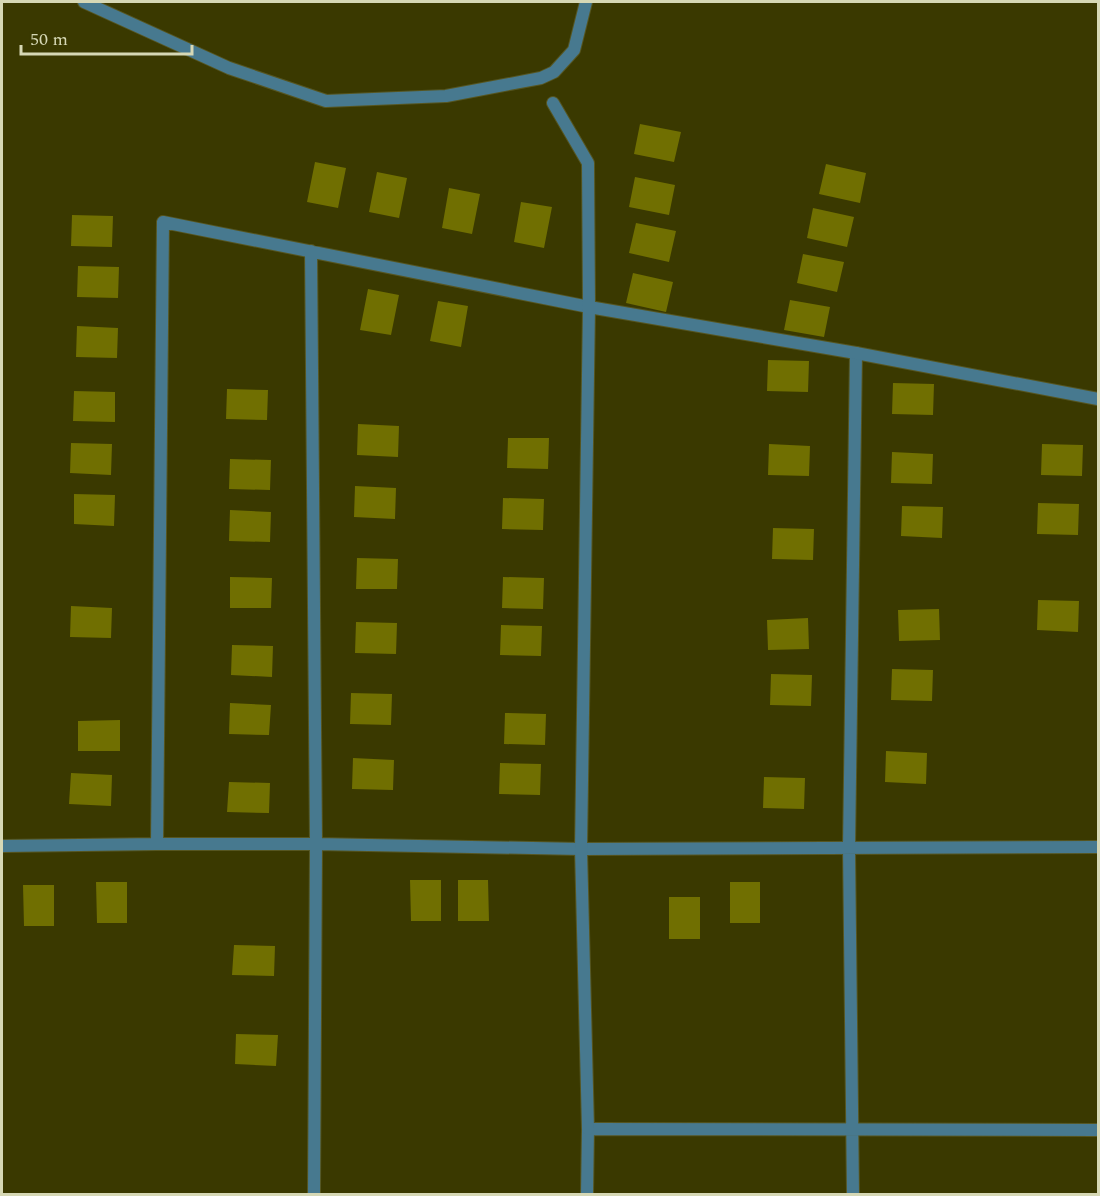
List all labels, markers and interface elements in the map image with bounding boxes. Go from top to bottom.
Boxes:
scale bar [21,18,192,56]
text: 50 m [30,26,68,53]

